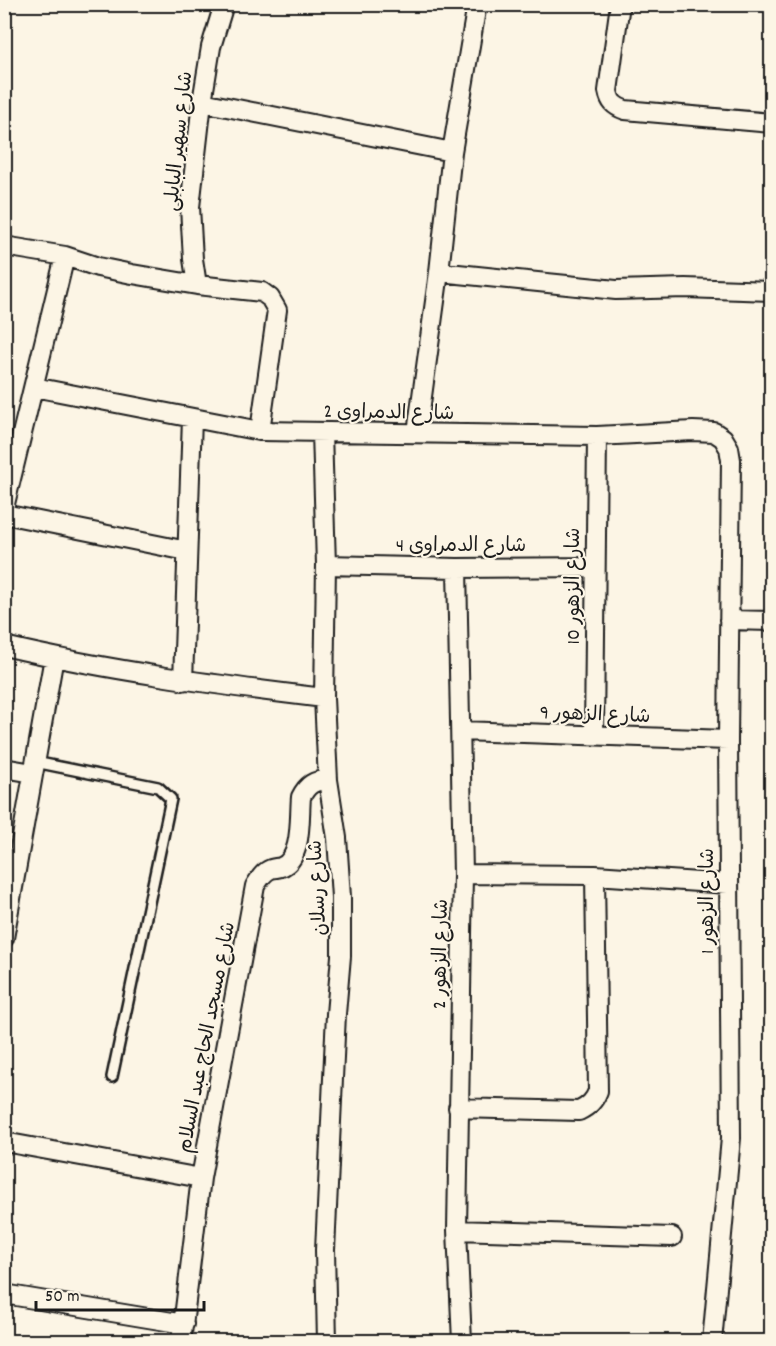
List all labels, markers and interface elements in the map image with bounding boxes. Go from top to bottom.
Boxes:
street label: شارع سهير البابلى [159,70,201,213]
street label: شارع الدمراوى 2 [323,399,455,429]
street label: شارع الزهور 10 [561,528,589,644]
street label: شارع الدمراوى 4 [396,533,526,561]
street label: شارع الزهور 9 [539,700,651,732]
street label: شارع رسلان [303,839,335,936]
street label: شارع الزهور 1 [695,848,723,954]
street label: شارع الزهور 2 [427,899,457,1009]
street label: شارع مسجد الحاج عبد السلام [172,920,244,1156]
scale bar [36,1274,204,1312]
text: 50 m [45,1285,80,1310]

